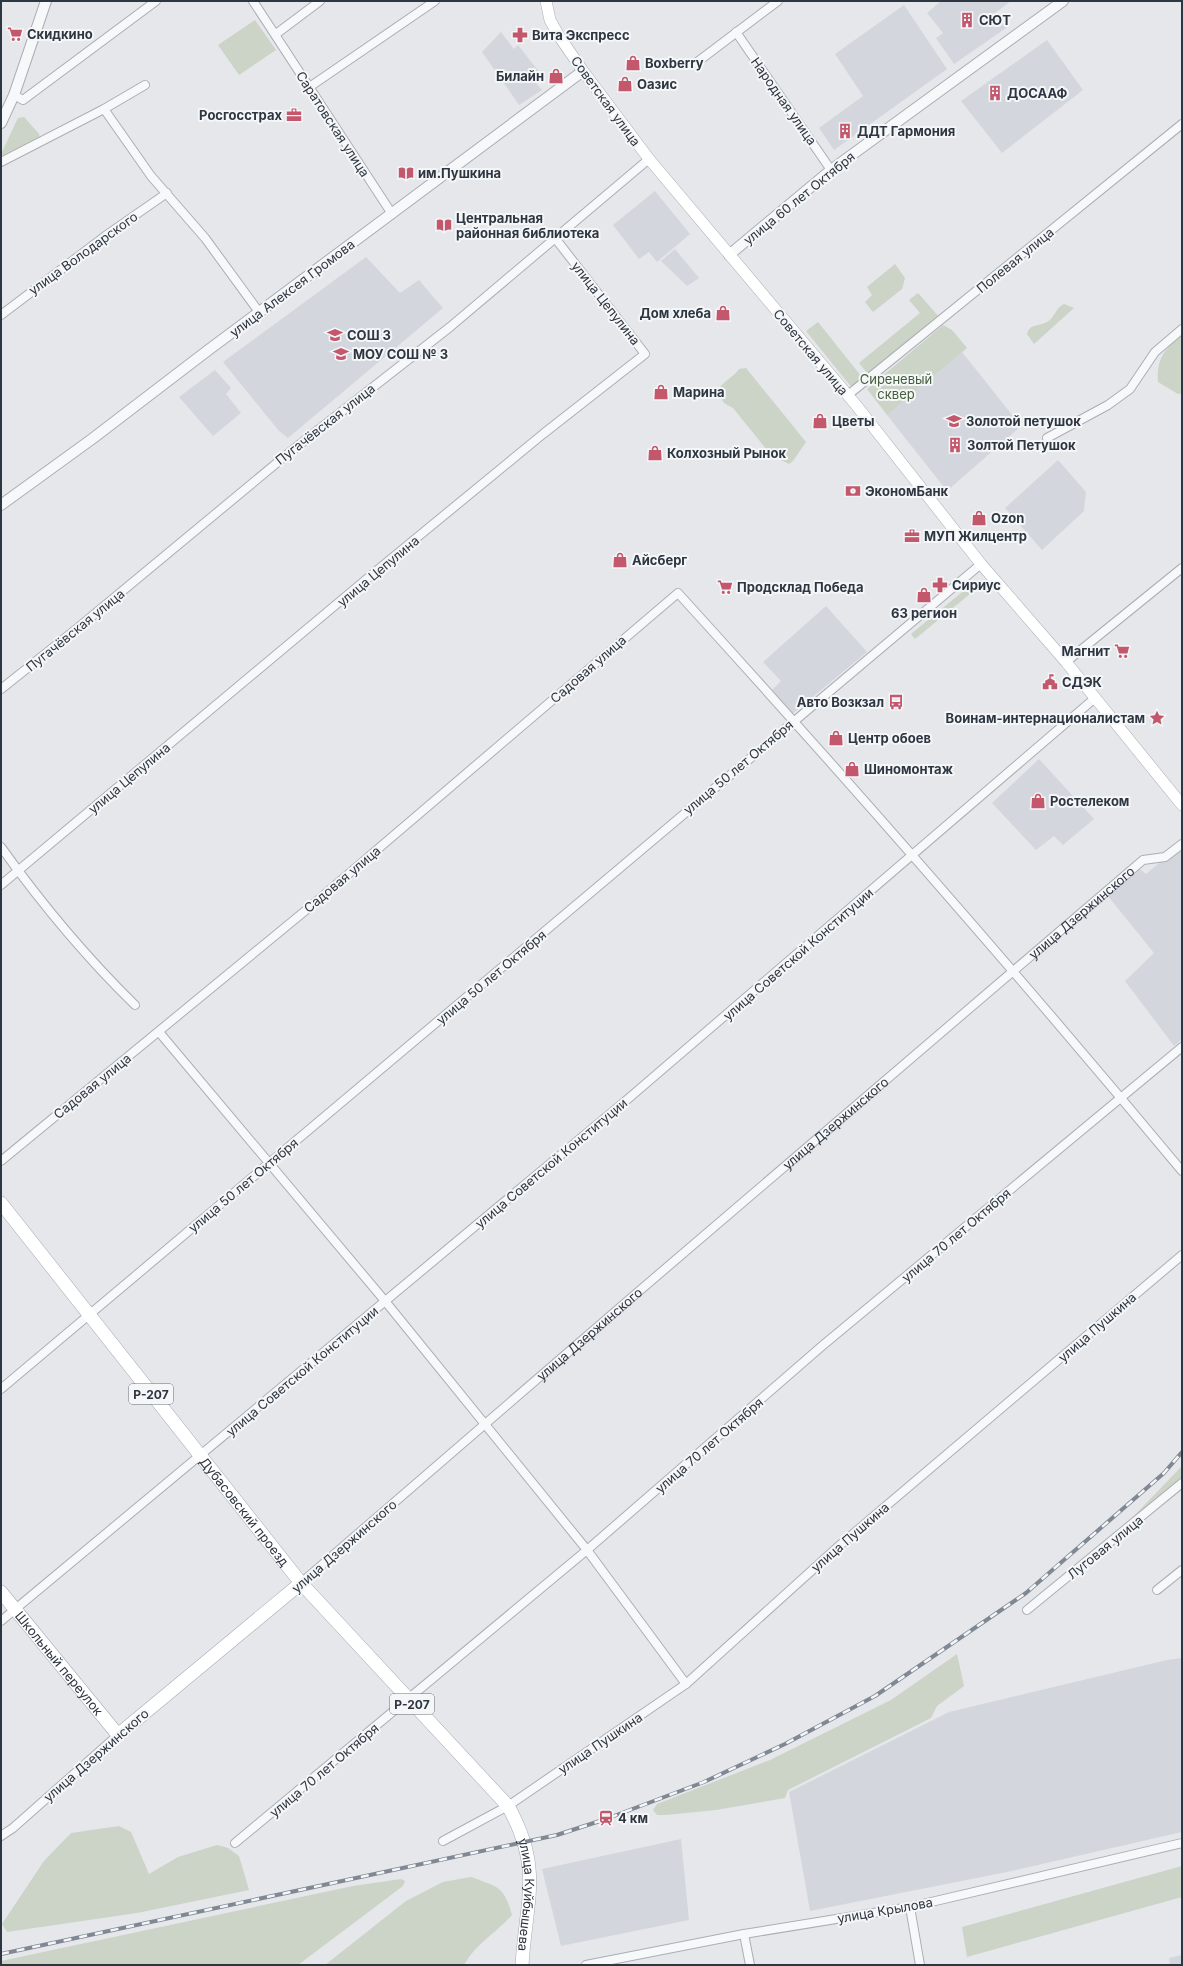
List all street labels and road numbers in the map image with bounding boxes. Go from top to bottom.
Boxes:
street label: Советская улица [568,53,644,149]
street label: Народная улица [748,54,820,148]
street label: Саратовская улица [293,68,373,180]
street label: улица 60 лет Октября [740,148,858,248]
street label: улица Володарского [25,208,141,298]
street label: Полевая улица [973,224,1057,296]
street label: улица Алексея Громова [226,236,358,340]
street label: улица Цепулина [568,258,644,348]
street label: Советская улица [770,306,852,398]
street label: Пугачёвская улица [272,380,378,468]
street label: улица Цепулина [334,532,422,610]
street label: Пугачёвская улица [23,585,127,675]
street label: Садовая улица [547,632,629,706]
street label: улица 50 лет Октября [680,716,796,818]
street label: улица Цепулина [85,739,173,817]
street label: Садовая улица [300,842,384,916]
street label: улица Дзержинского [1025,863,1138,962]
street label: улица Советской Конституции [720,884,876,1024]
street label: улица 50 лет Октября [433,926,549,1028]
street label: Садовая улица [50,1050,134,1122]
street label: улица Дзержинского [779,1073,892,1173]
street label: улица Советской Конституции [472,1095,630,1231]
street label: улица 50 лет Октября [185,1134,301,1236]
street label: улица 70 лет Октября [898,1185,1014,1285]
street label: улица Дзержинского [533,1284,646,1384]
street label: улица Пушкина [1055,1289,1139,1365]
street label: улица Советской Конституции [223,1303,381,1439]
road number: Р-207 [129,1384,173,1404]
street label: улица 70 лет Октября [652,1394,766,1496]
street label: Дубасовский проезд [197,1454,293,1569]
street label: улица Дзержинского [288,1496,400,1596]
street label: улица Пушкина [808,1499,892,1575]
street label: Луговая улица [1064,1512,1146,1582]
street label: Школьный переулок [12,1608,107,1719]
road number: Р-207 [390,1694,434,1714]
street label: улица Дзержинского [40,1705,152,1805]
street label: улица Пушкина [555,1709,645,1777]
street label: улица 70 лет Октября [266,1720,382,1820]
street label: улица Куйбышева [515,1836,538,1952]
street label: улица Крылова [836,1894,934,1926]

